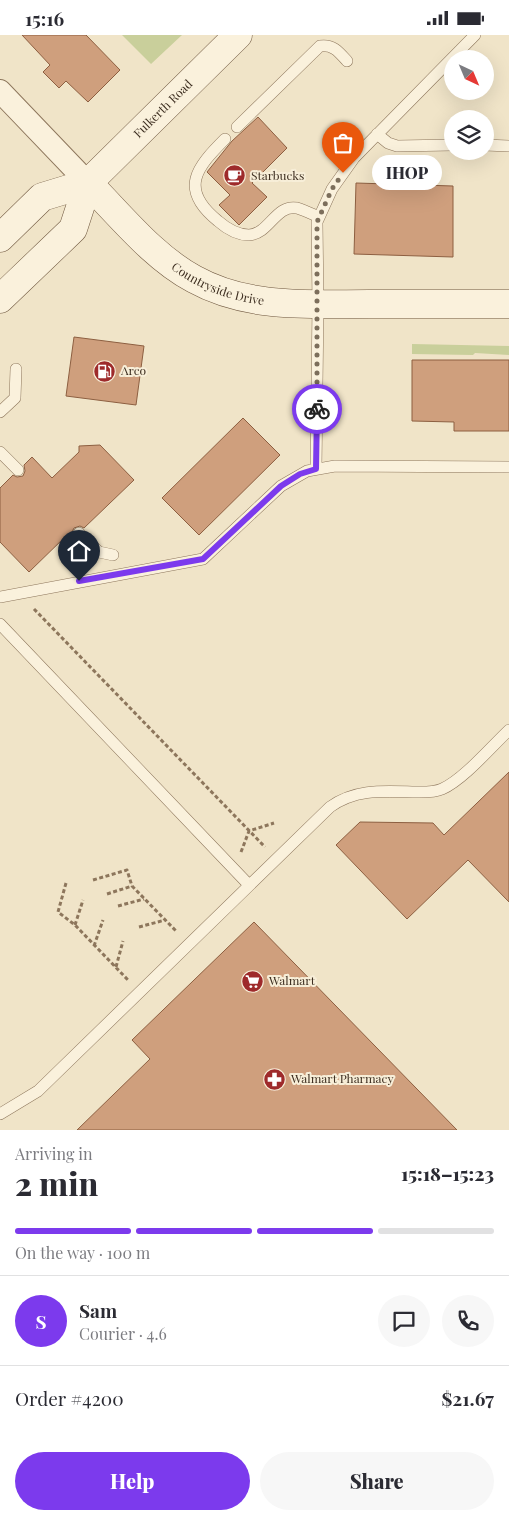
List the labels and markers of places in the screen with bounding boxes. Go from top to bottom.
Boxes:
pin [322,122,364,173]
callout: IHOP [373,155,443,191]
cafe icon: Starbucks [223,164,247,188]
place label: Starbucks [251,167,304,183]
fuel station icon: Arco [93,359,117,383]
place label: Arco [120,362,146,378]
pin [58,530,100,581]
supermarket icon: Walmart [241,969,265,993]
place label: Walmart [268,972,316,988]
pharmacy icon: Walmart Pharmacy [263,1067,287,1091]
place label: Walmart Pharmacy [290,1070,393,1086]

